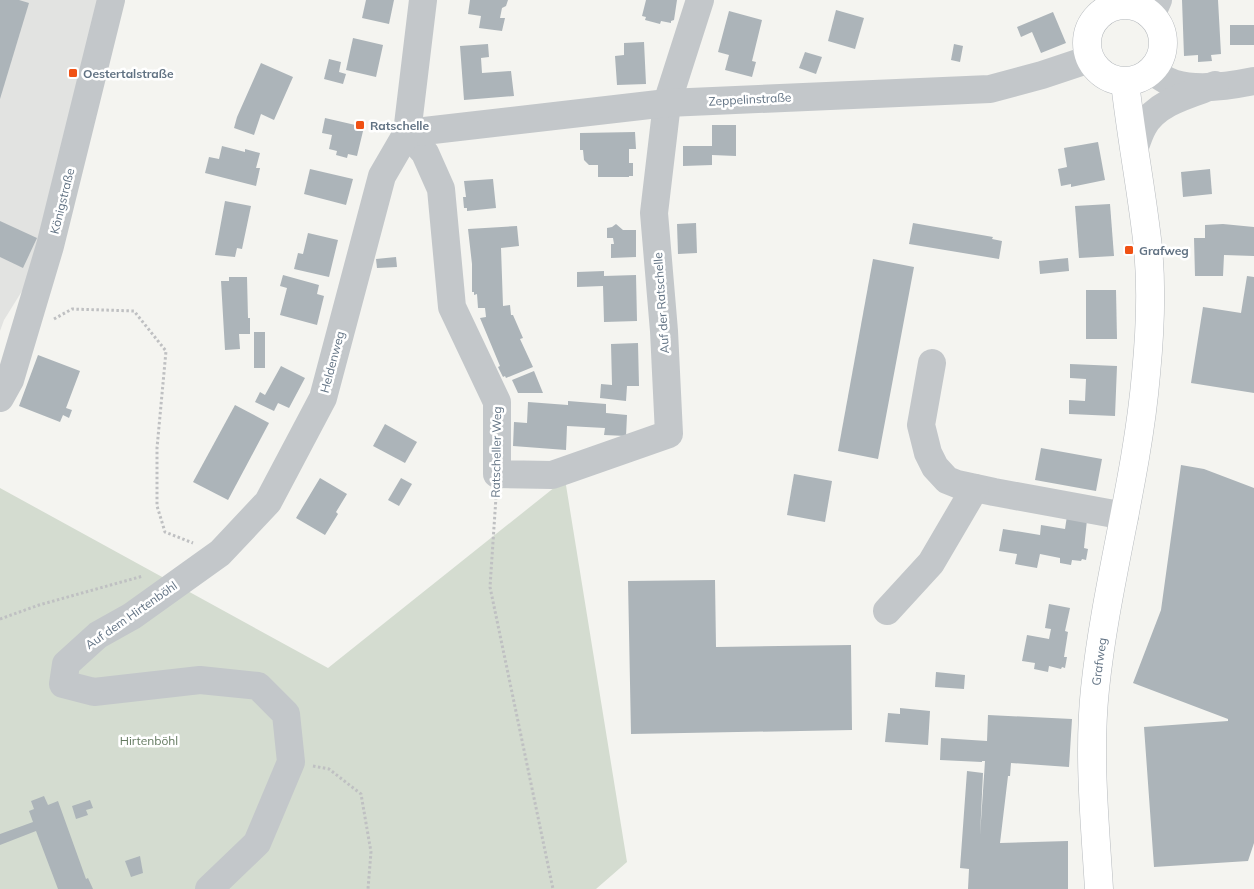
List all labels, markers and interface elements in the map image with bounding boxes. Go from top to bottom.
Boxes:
place label: Oestertalstraße [83,66,174,81]
marker: Oestertalstraße [67,67,79,79]
street label: Zeppelinstraße [708,89,792,109]
place label: Ratschelle [370,118,429,133]
marker: Ratschelle [354,119,366,131]
street label: Königstraße [47,167,77,235]
place label: Grafweg [1139,243,1189,258]
marker: Grafweg [1123,244,1135,256]
street label: Auf der Ratschelle [650,252,672,354]
street label: Heldenweg [317,329,347,395]
street label: Ratscheller Weg [488,406,504,498]
street label: Auf dem Hirtenböhl [82,578,180,652]
street label: Grafweg [1088,636,1109,686]
park label: Hirtenböhl [120,733,178,748]

